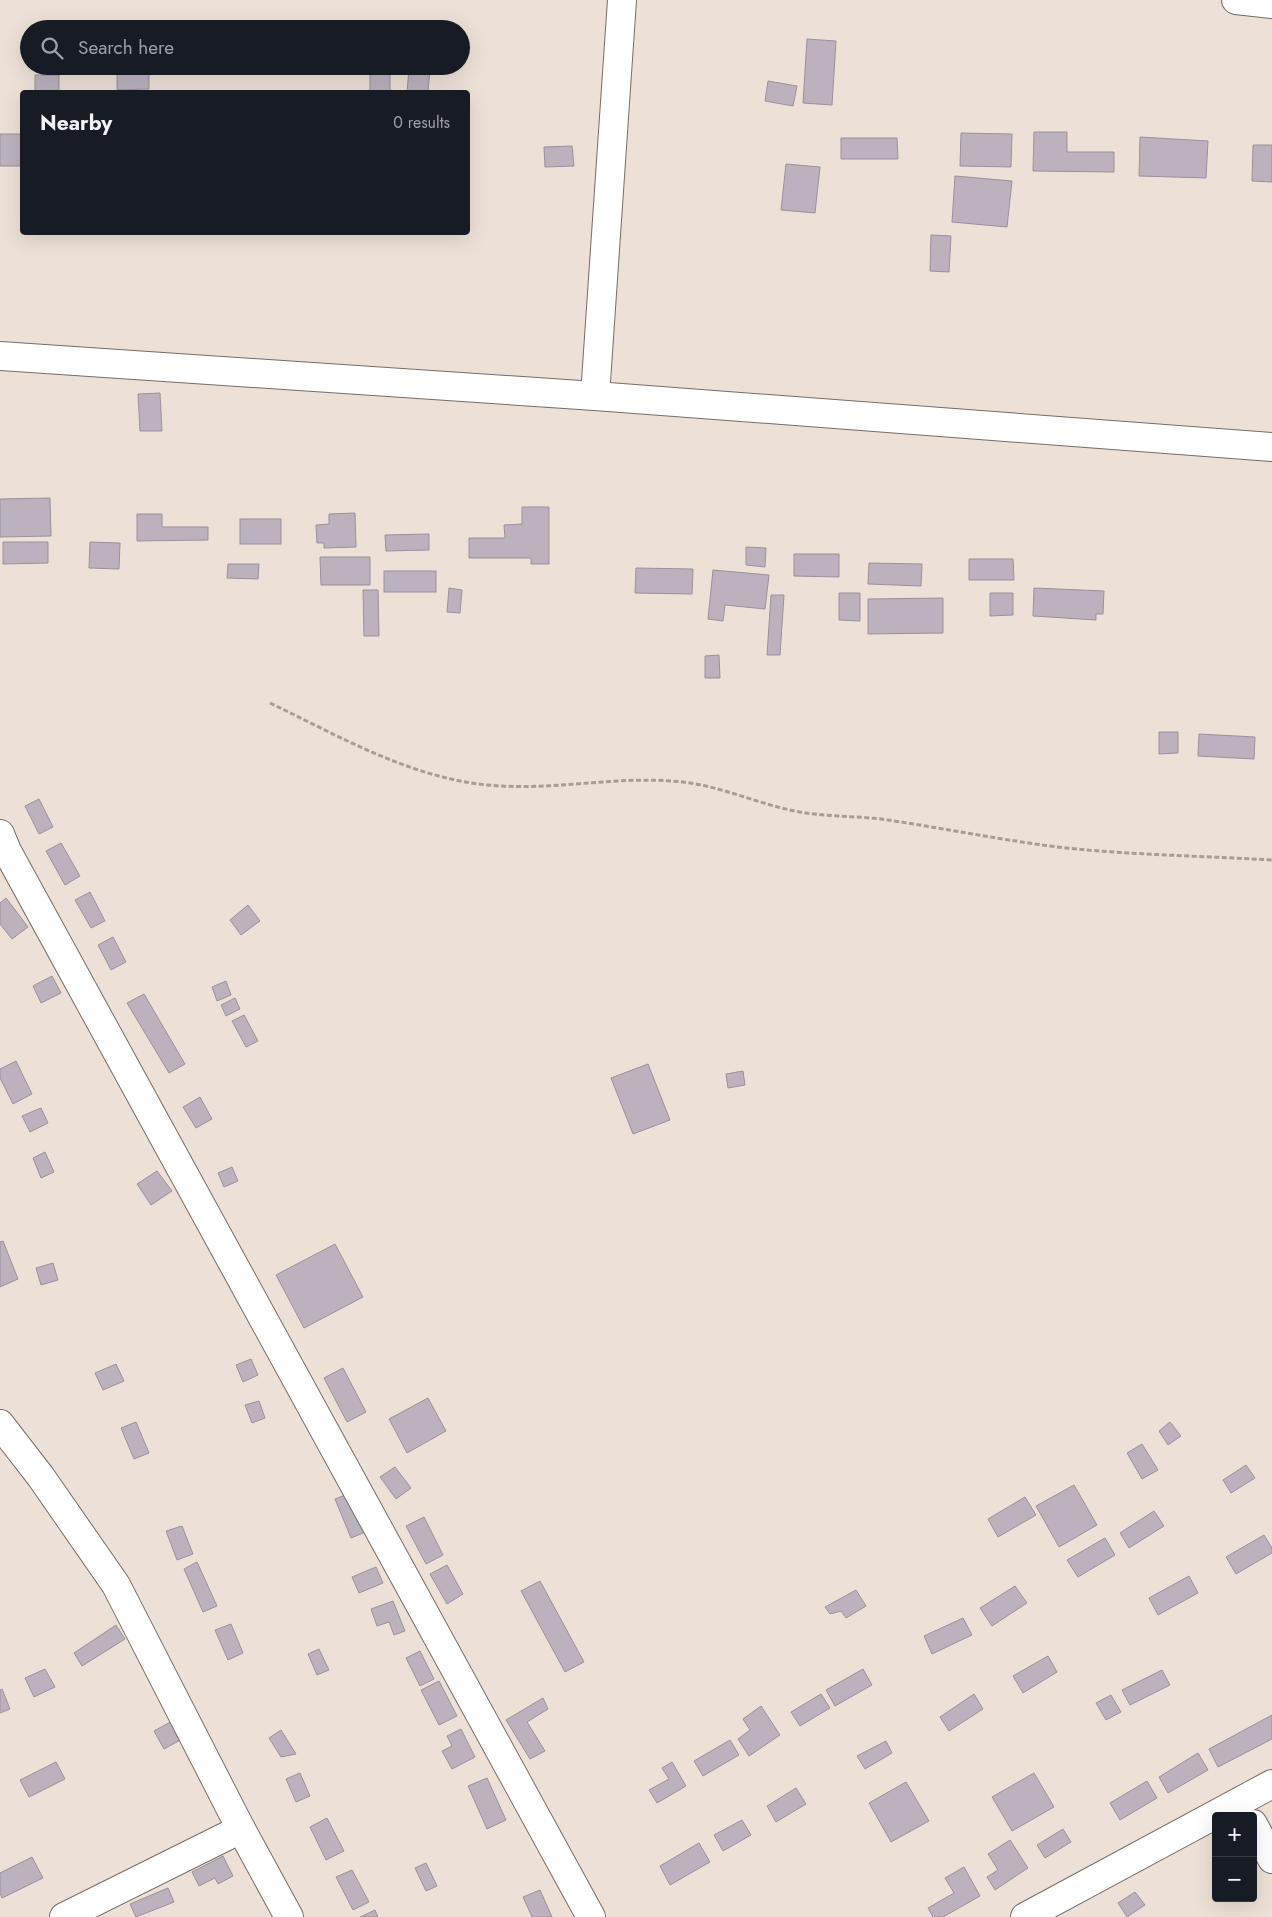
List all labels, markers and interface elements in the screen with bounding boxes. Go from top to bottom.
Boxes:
search box [20,20,470,75]
icon: search [38,34,66,62]
text: Search here [78,34,174,61]
text: Nearby [40,108,112,138]
text: 0 results [393,111,450,134]
map controls [1212,1812,1257,1902]
button: + [1212,1812,1257,1857]
button: − [1212,1857,1257,1902]

